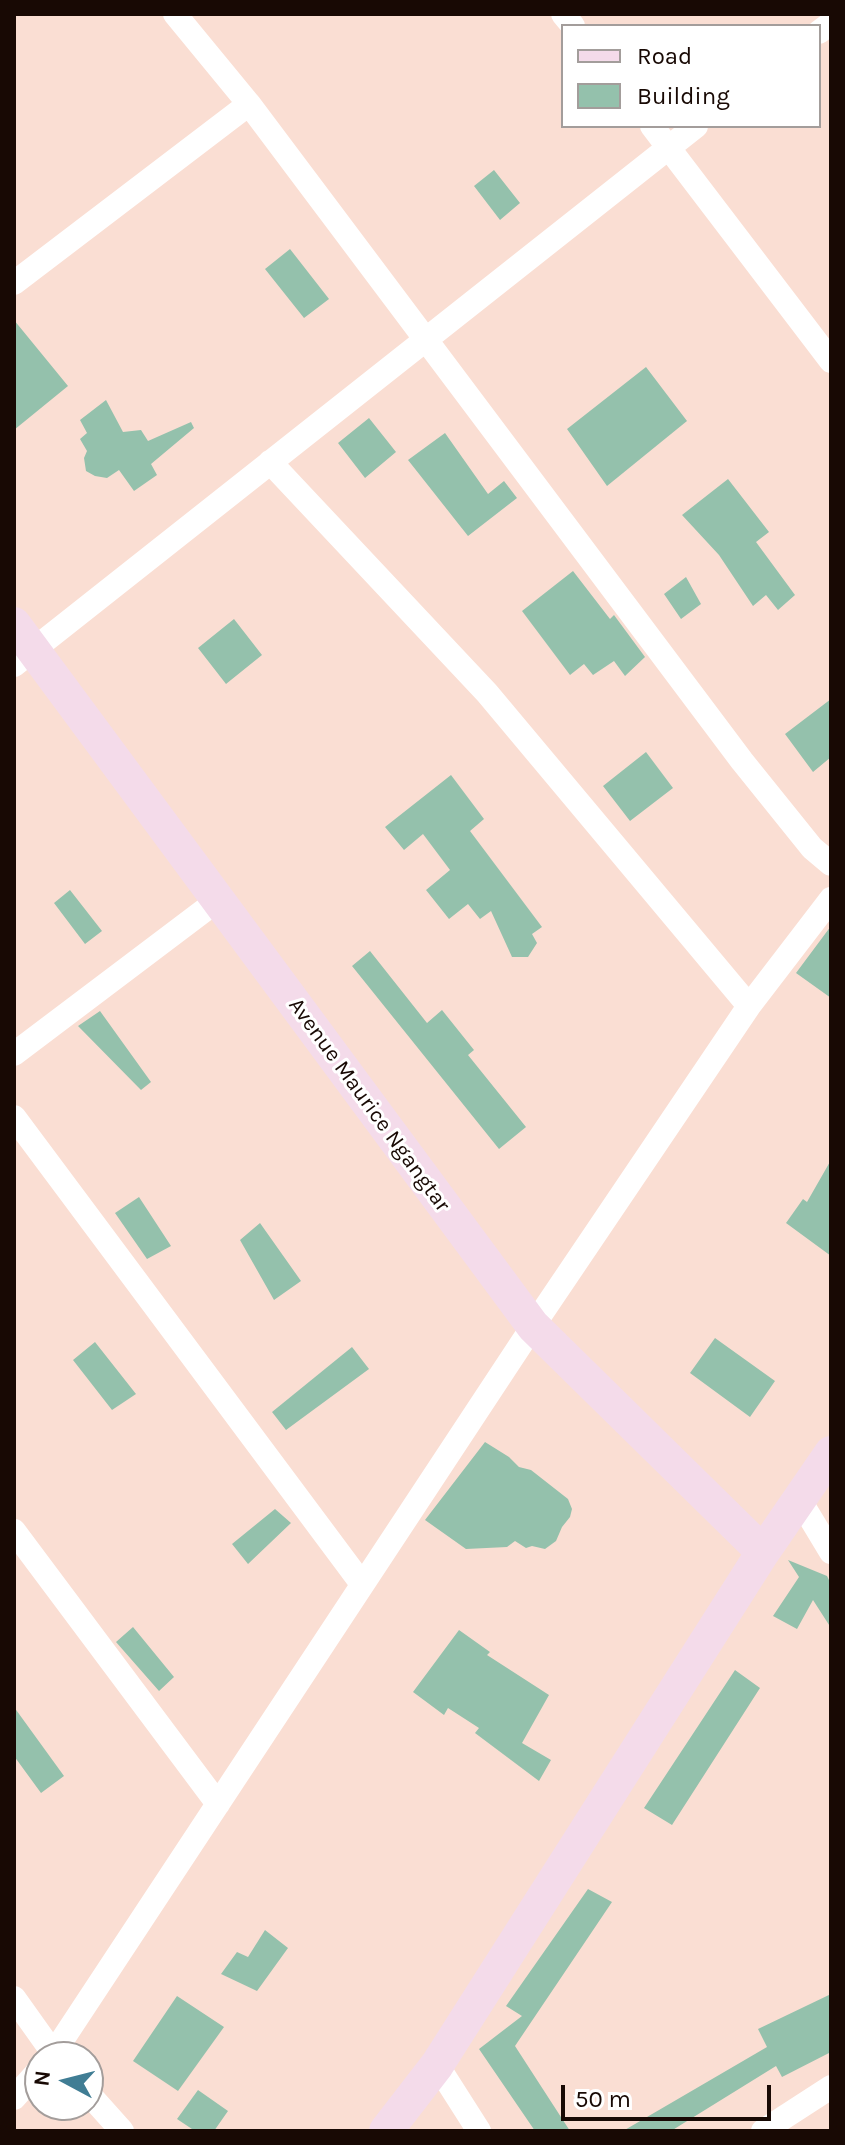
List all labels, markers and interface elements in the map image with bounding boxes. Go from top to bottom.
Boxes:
legend [561,24,821,128]
text: Road [637,42,692,70]
text: Building [637,82,730,110]
street label: Avenue Maurice Ngangtar [283,993,455,1217]
north arrow [24,2041,104,2121]
text: N [28,2069,56,2088]
scale bar [565,2069,775,2119]
text: 50 m [575,2085,631,2113]

